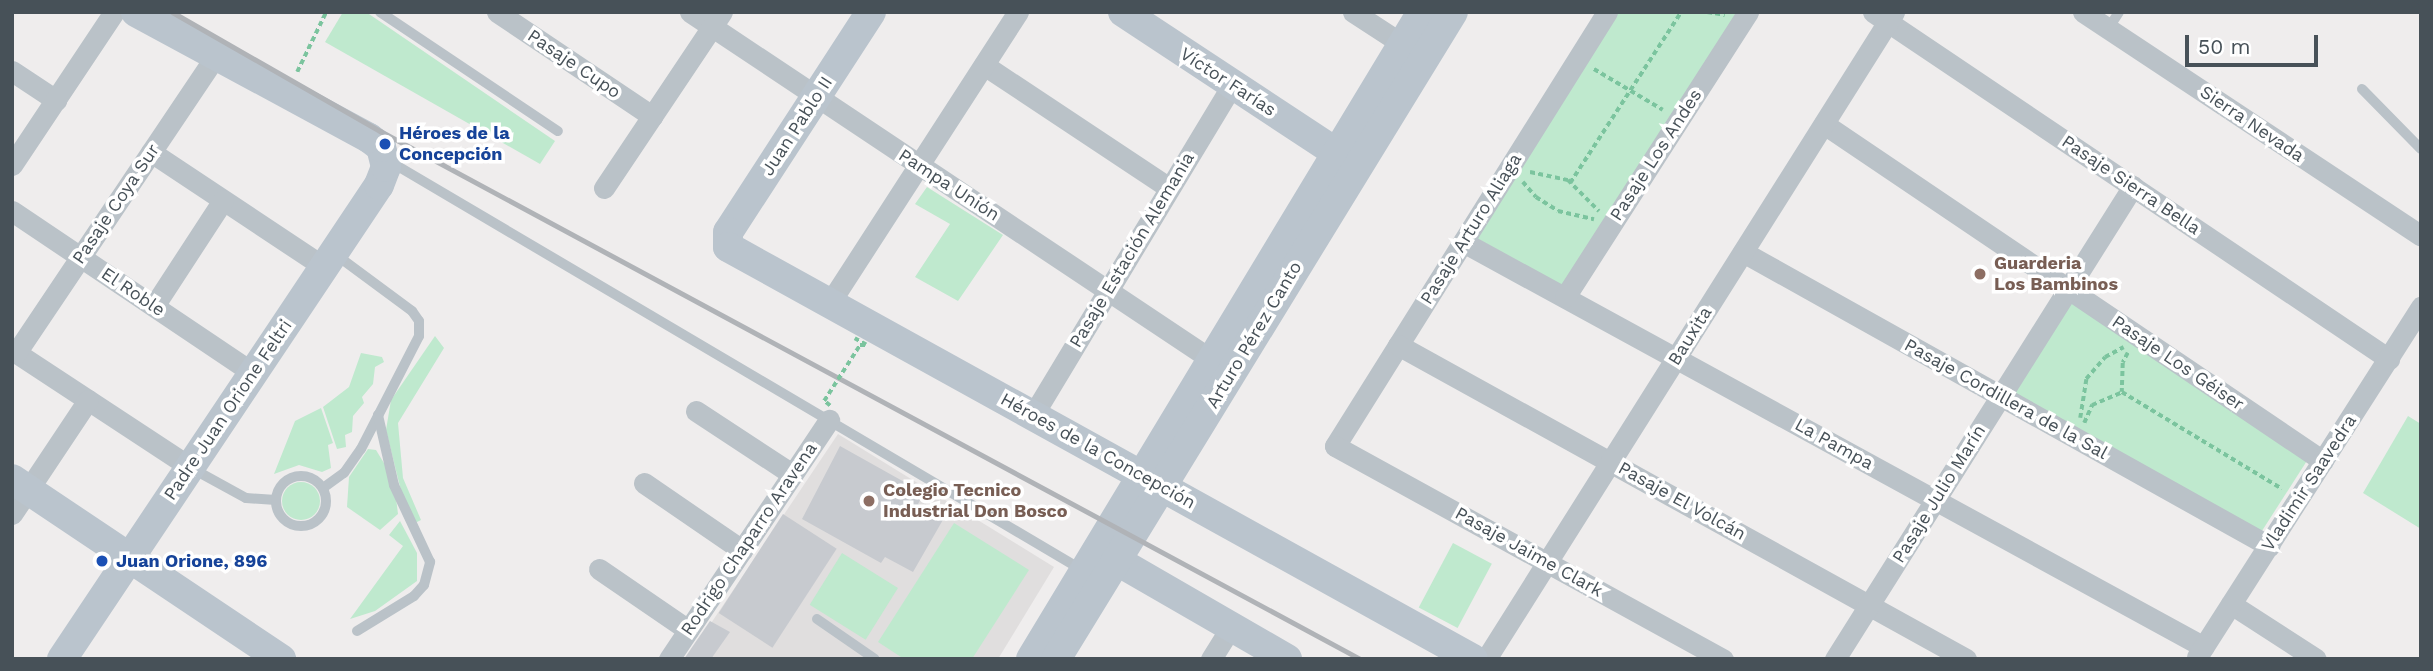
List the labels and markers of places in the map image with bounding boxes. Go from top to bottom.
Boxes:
place label: Héroes de la Concepción [399,123,510,166]
marker: Héroes de la Concepción [377,136,393,152]
place label: Guarderia Los Bambinos [1994,253,2118,296]
marker: Guarderia Los Bambinos [1972,266,1988,282]
place label: Colegio Tecnico Industrial Don Bosco [883,480,1068,522]
marker: Colegio Tecnico Industrial Don Bosco [861,493,877,509]
place label: Juan Orione, 896 [116,550,267,572]
marker: Juan Orione, 896 [94,553,110,569]

